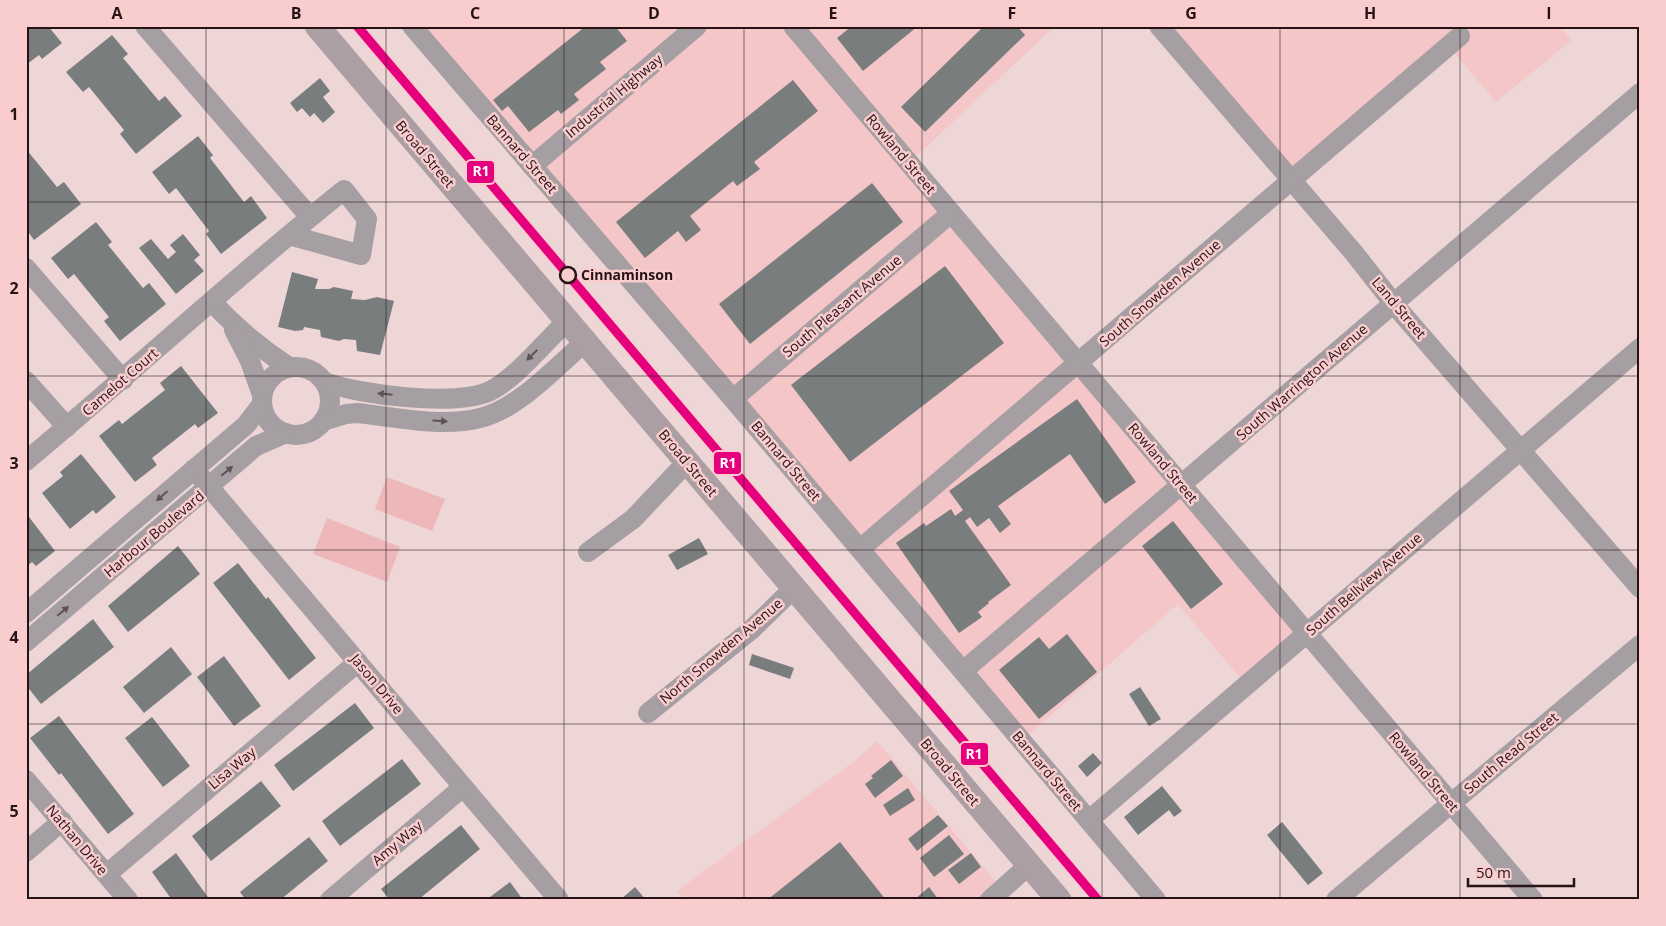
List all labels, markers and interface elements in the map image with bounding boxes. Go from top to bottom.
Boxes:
text: A [111,2,123,24]
text: B [291,2,301,24]
text: C [470,2,480,24]
text: D [648,2,660,24]
text: E [829,2,838,24]
text: F [1008,2,1016,24]
text: G [1185,2,1197,24]
text: H [1364,2,1376,24]
text: I [1546,2,1552,24]
street label: Industrial Highway [561,49,667,142]
text: 1 [9,103,19,125]
street label: Bannard Street [483,110,562,197]
street label: Rowland Street [862,110,941,198]
street label: Broad Street [392,116,459,191]
line badge: R1 [466,160,495,184]
text: R1 [472,161,490,180]
street label: South Snowden Avenue [1095,235,1224,351]
street label: South Pleasant Avenue [778,250,905,361]
place label: Cinnaminson [581,265,673,284]
marker: Cinnaminson [559,266,577,284]
street label: Land Street [1368,273,1431,343]
text: 2 [9,277,19,299]
street label: South Warrington Avenue [1232,319,1371,444]
street label: Camelot Court [78,343,162,420]
one-way arrow [526,349,538,361]
one-way arrow [376,389,392,397]
one-way arrow [433,417,449,425]
street label: Bannard Street [747,417,825,505]
street label: Rowland Street [1124,419,1203,507]
street label: Broad Street [655,425,722,500]
line badge: R1 [713,451,742,475]
text: 3 [9,452,19,474]
text: R1 [719,453,737,472]
one-way arrow [221,466,233,477]
street label: Harbour Boulevard [100,486,208,581]
one-way arrow [157,490,169,502]
street label: South Bellview Avenue [1302,528,1426,639]
street label: North Snowden Avenue [655,593,786,708]
one-way arrow [57,605,70,616]
text: 4 [9,626,19,648]
street label: Jason Drive [345,648,408,718]
street label: South Read Street [1460,708,1562,798]
street label: Bannard Street [1008,727,1086,815]
street label: Rowland Street [1385,728,1464,816]
street label: Broad Street [917,734,984,809]
street label: Lisa Way [204,742,260,793]
line badge: R1 [960,742,989,766]
text: R1 [965,744,983,763]
text: 5 [9,800,19,822]
street label: Nathan Drive [42,801,112,879]
street label: Amy Way [368,815,427,869]
scale bar [1468,856,1575,888]
text: 50 m [1476,862,1511,882]

